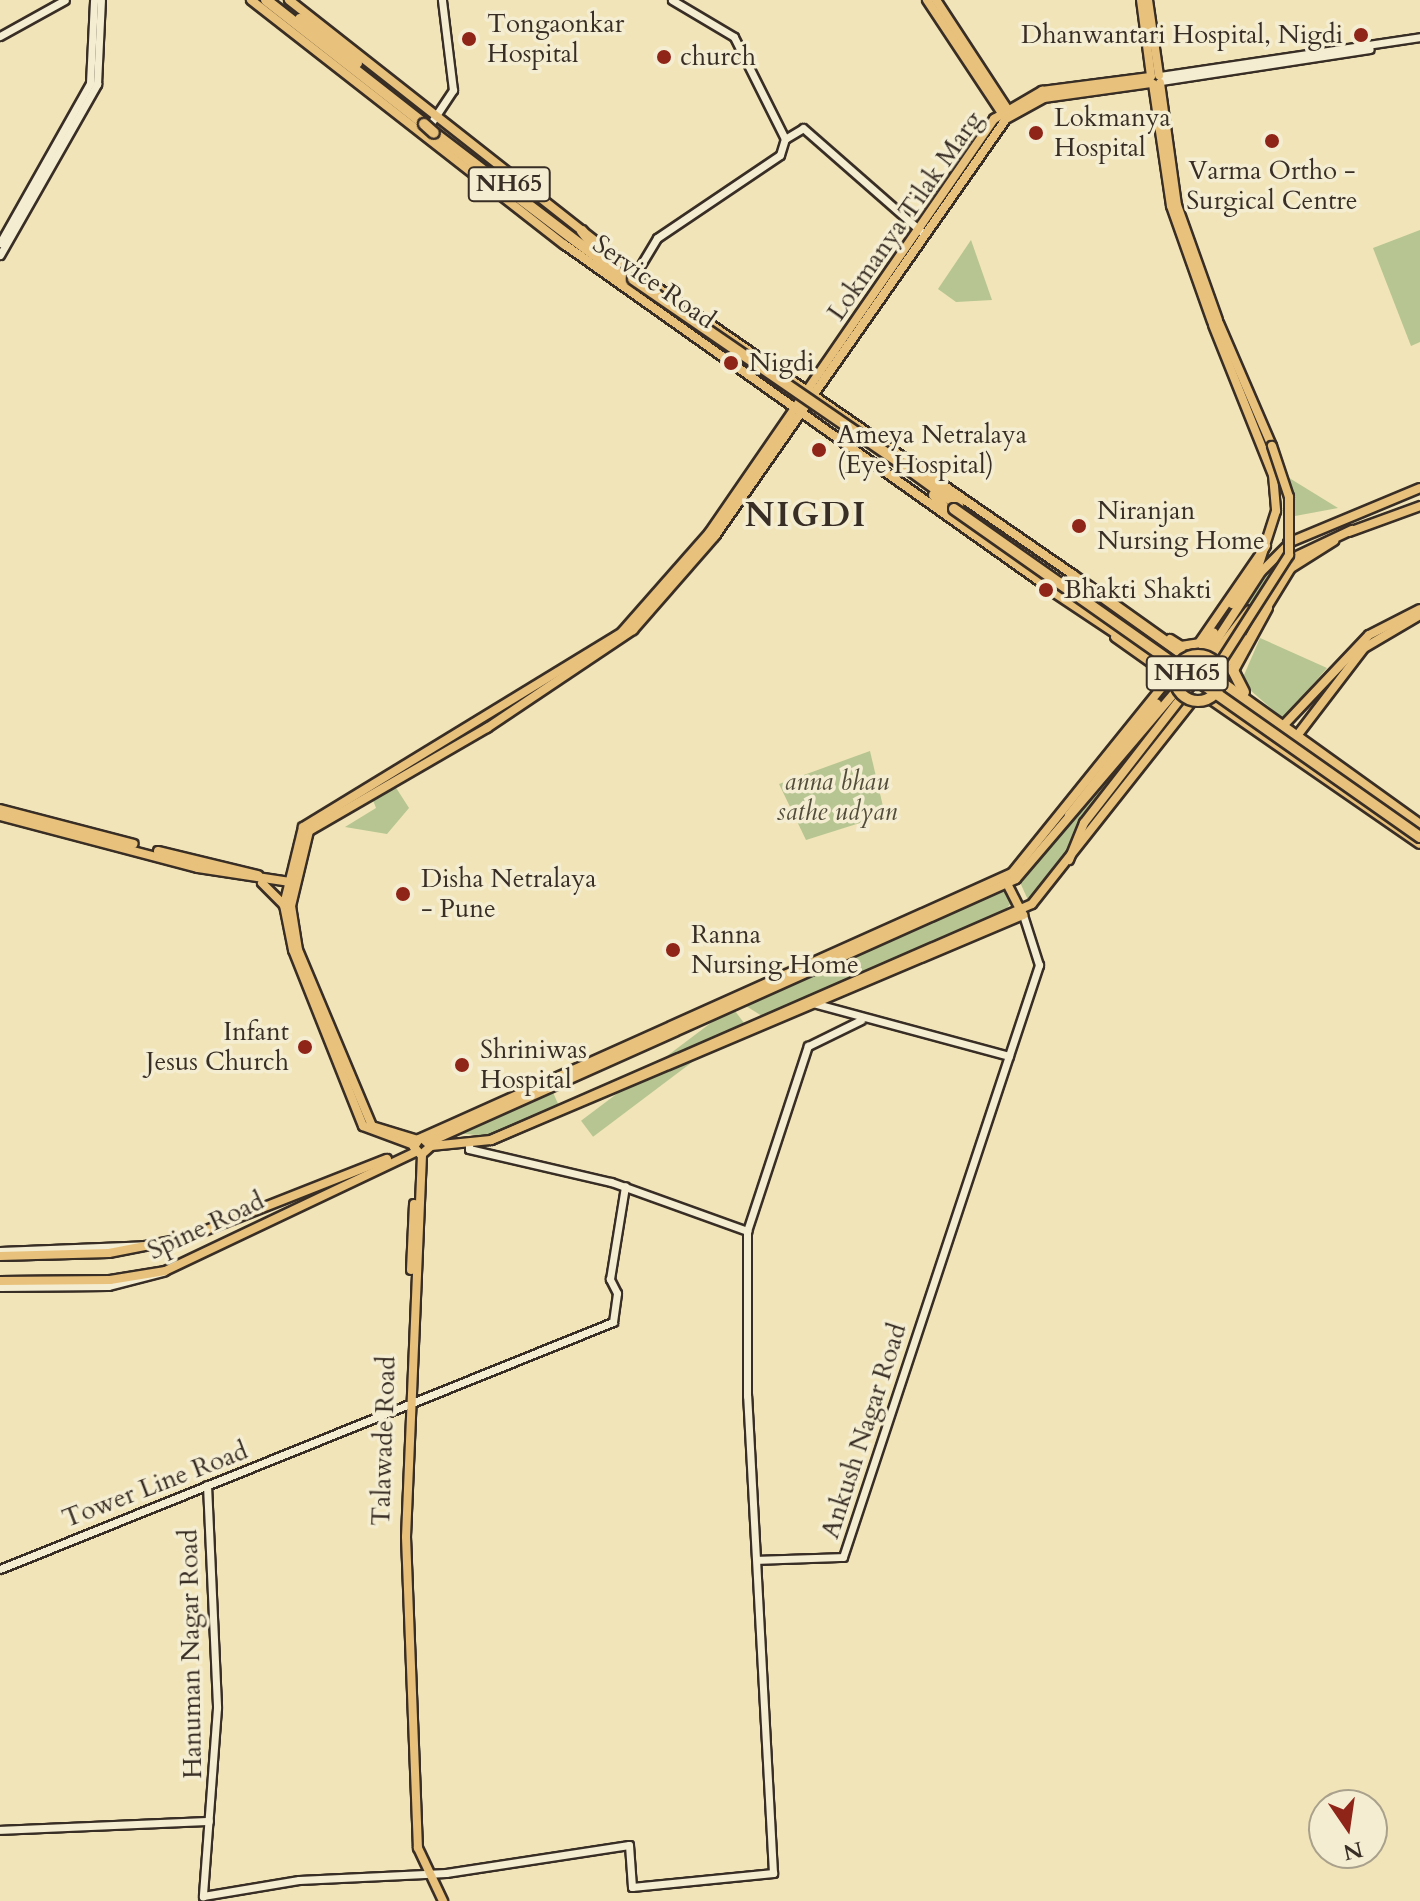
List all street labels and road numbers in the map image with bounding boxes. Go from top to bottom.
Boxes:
street label: Lokmanya Tilak Marg [821,105,989,327]
road number: NH65 [467,164,551,204]
street label: Service Road [587,228,721,336]
road number: NH65 [1145,653,1229,693]
street label: Spine Road [143,1185,269,1267]
street label: Ankush Nagar Road [815,1320,913,1542]
street label: Talawade Road [365,1356,403,1526]
street label: Tower Line Road [58,1435,252,1535]
street label: Hanuman Nagar Road [173,1529,209,1779]

